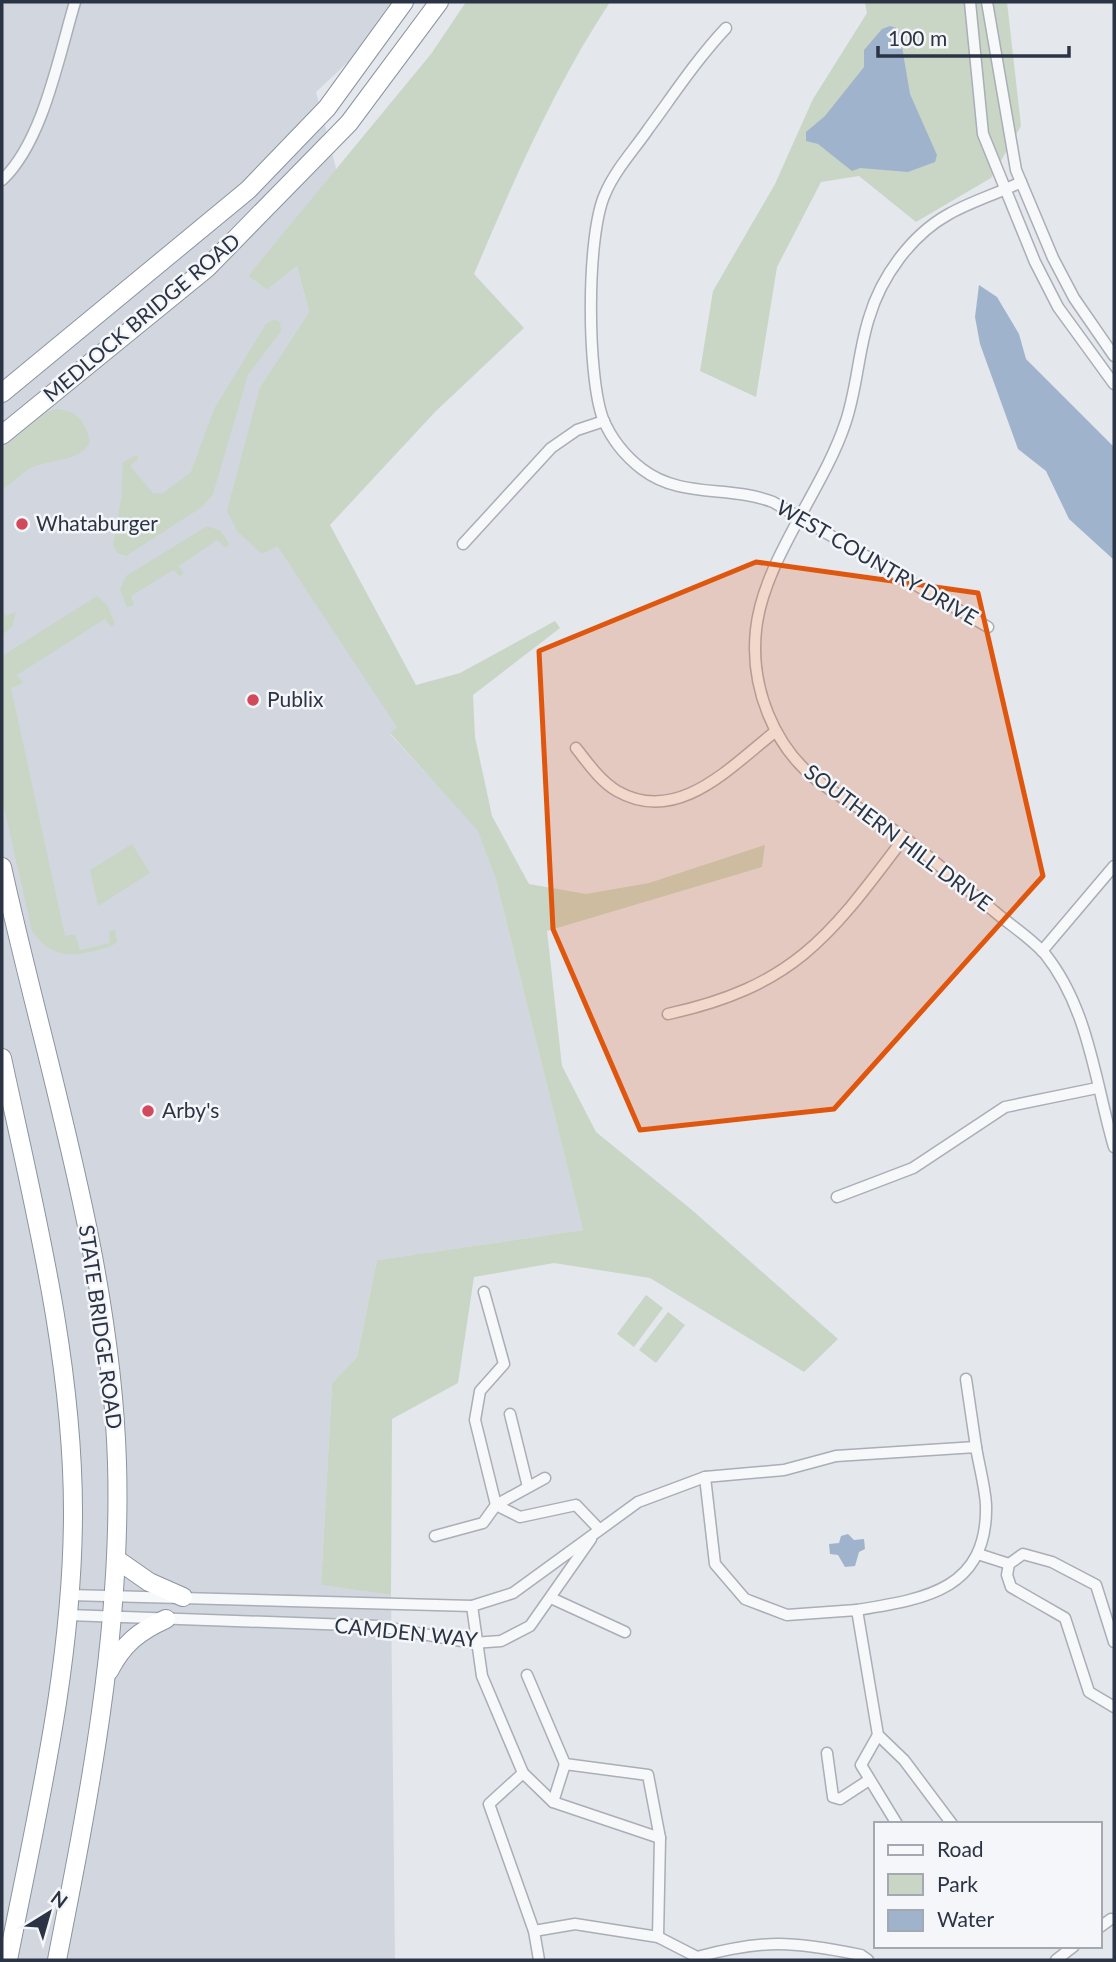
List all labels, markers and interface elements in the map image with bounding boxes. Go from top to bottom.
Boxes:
scale bar [878,14,1069,58]
text: 100 m [888,25,947,50]
street label: MEDLOCK BRIDGE ROAD [38,227,244,406]
street label: WEST COUNTRY DRIVE [773,494,983,630]
place label: Whataburger [36,510,158,535]
marker: Whataburger [14,516,30,532]
place label: Publix [267,686,324,711]
marker: Publix [245,692,261,708]
street label: SOUTHERN HILL DRIVE [800,758,998,916]
place label: Arby's [162,1097,219,1122]
marker: Arby's [140,1103,156,1119]
street label: STATE BRIDGE ROAD [75,1223,128,1431]
street label: CAMDEN WAY [333,1612,480,1652]
legend [874,1822,1102,1948]
text: Road [937,1836,984,1861]
text: Park [937,1871,978,1896]
north arrow [14,1878,84,1948]
text: N [47,1885,72,1913]
text: Water [937,1906,994,1931]

